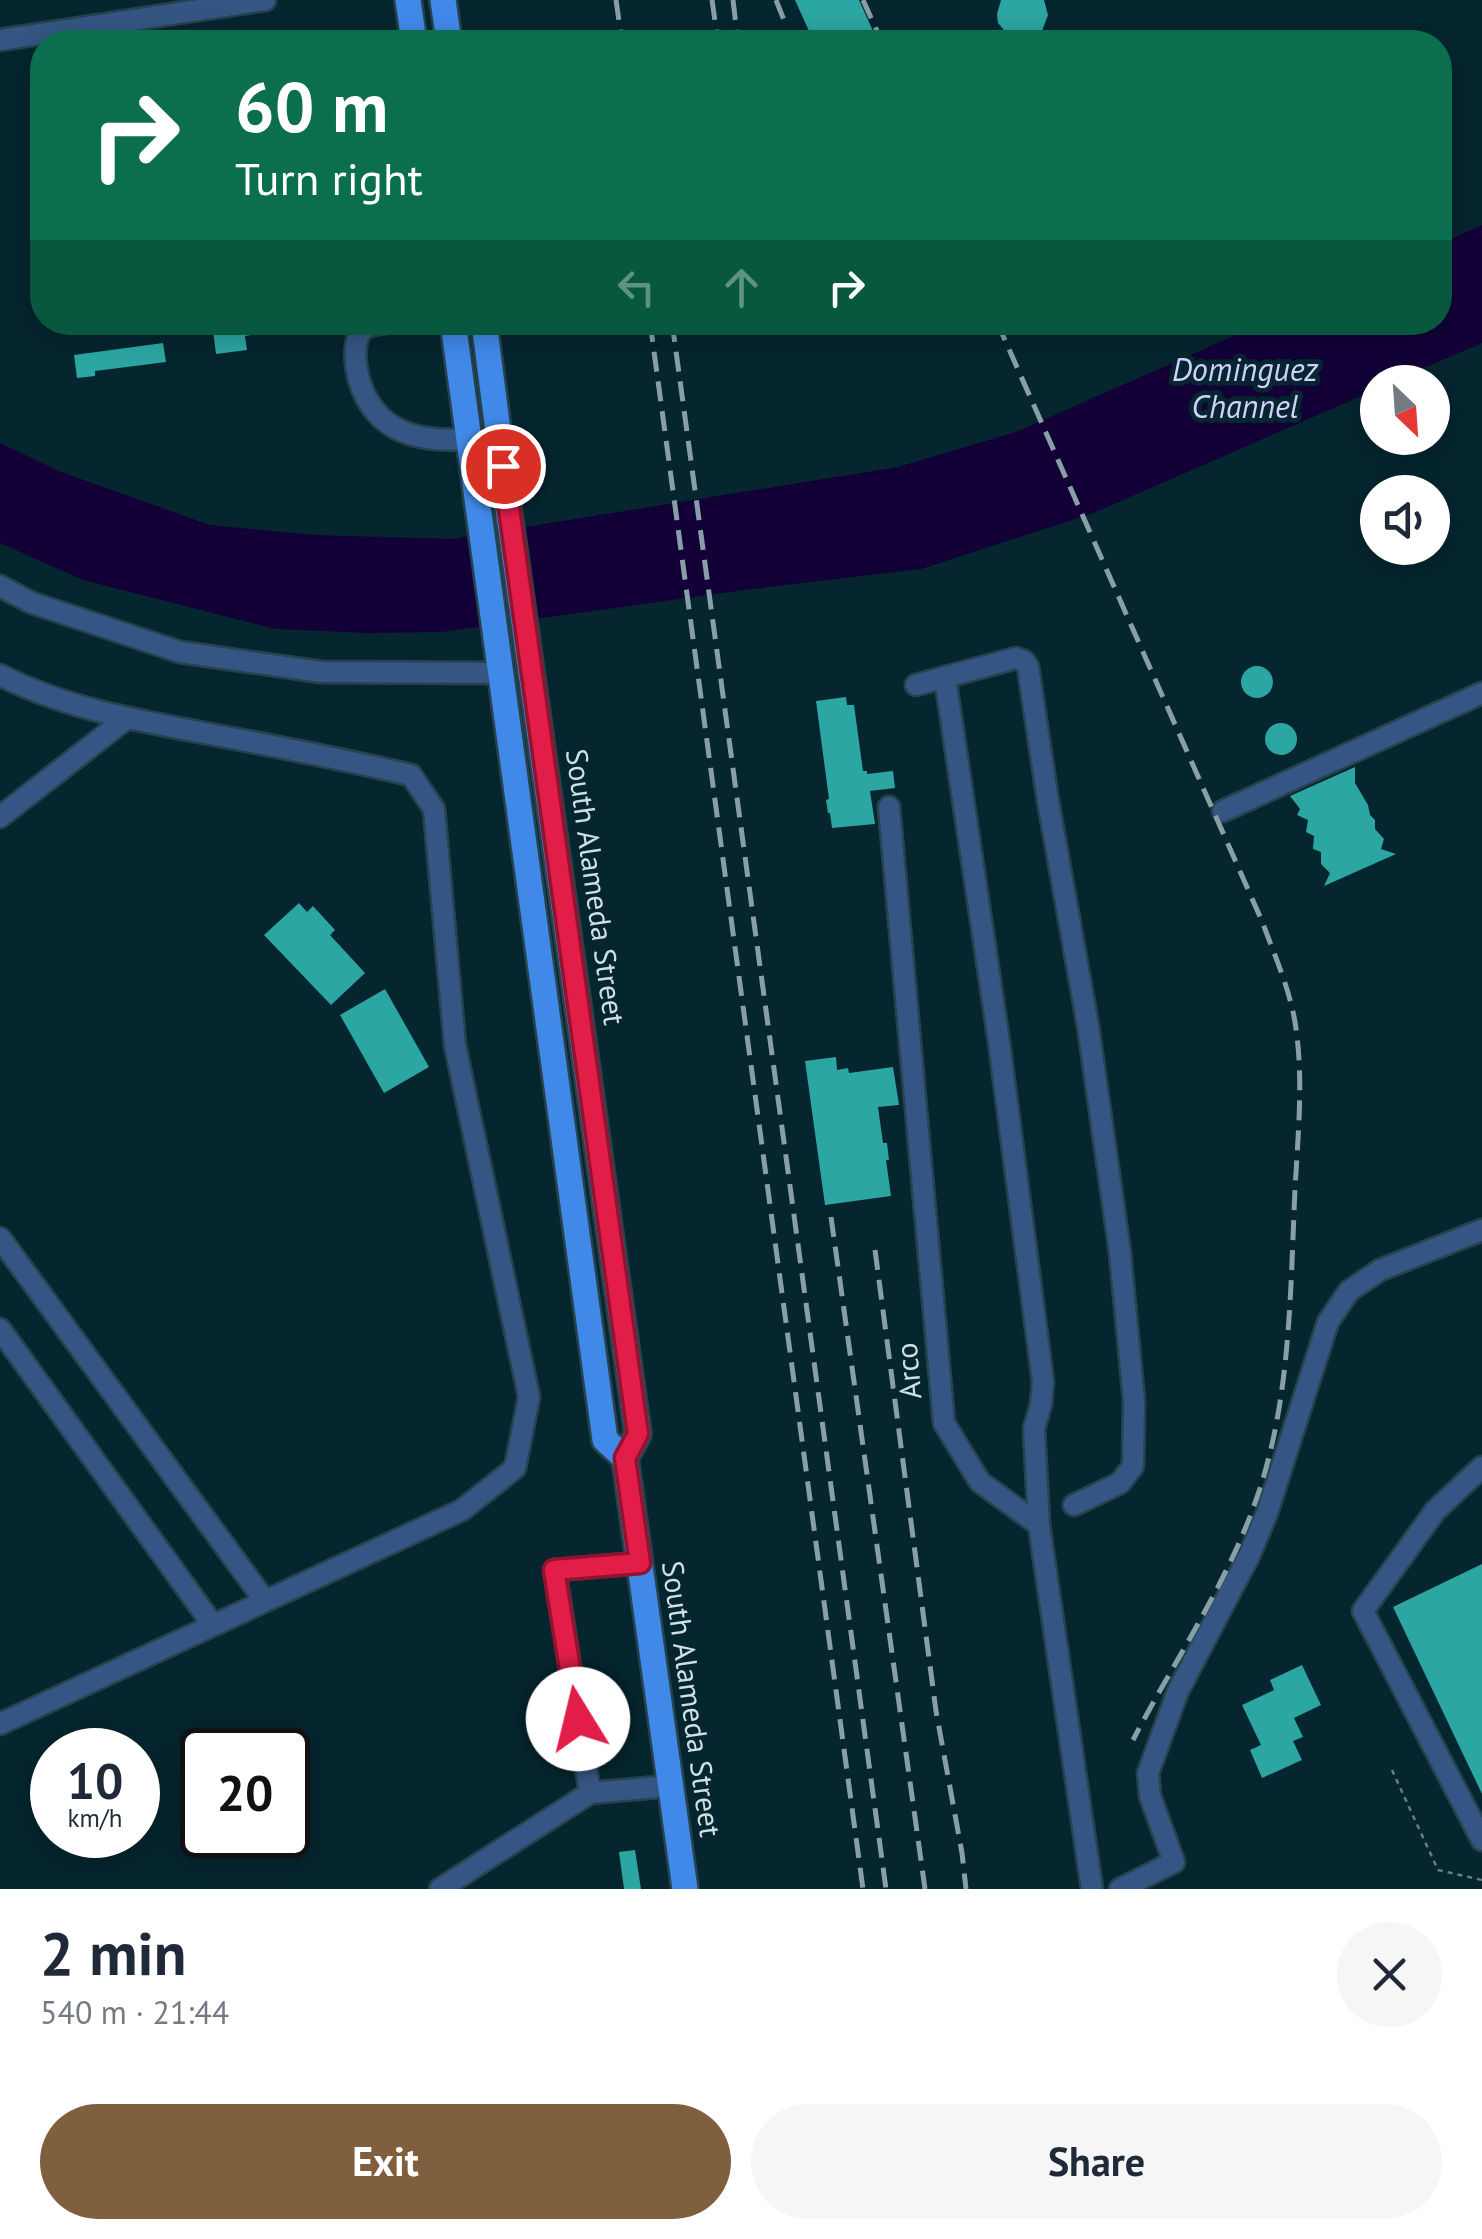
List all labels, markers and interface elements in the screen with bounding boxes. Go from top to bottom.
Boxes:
text: 60 m [235,61,388,151]
icon: right [70,70,200,200]
text: Turn right [235,149,423,207]
icon: left [609,260,664,315]
icon: ahead [714,260,769,315]
icon: right [819,260,874,315]
water label: Dominguez Channel [1172,348,1319,427]
north arrow [1360,365,1450,455]
map controls [1360,365,1450,565]
pin [461,424,546,509]
icon: arrive [476,439,531,494]
button: sound [1360,475,1450,565]
street label: South Alameda Street [558,746,635,1027]
street label: Arco [886,1341,929,1401]
street label: South Alameda Street [654,1558,731,1839]
position arrow [526,1667,630,1771]
speed limit sign: 20 [180,1728,310,1858]
text: 10 [67,1748,123,1813]
text: km/h [68,1802,122,1834]
text: 2 min [40,1914,186,1992]
button: close [1337,1922,1442,2027]
text: 540 m · 21:44 [40,1991,229,2033]
button: Exit [40,2104,731,2219]
button: Share [751,2104,1442,2219]

